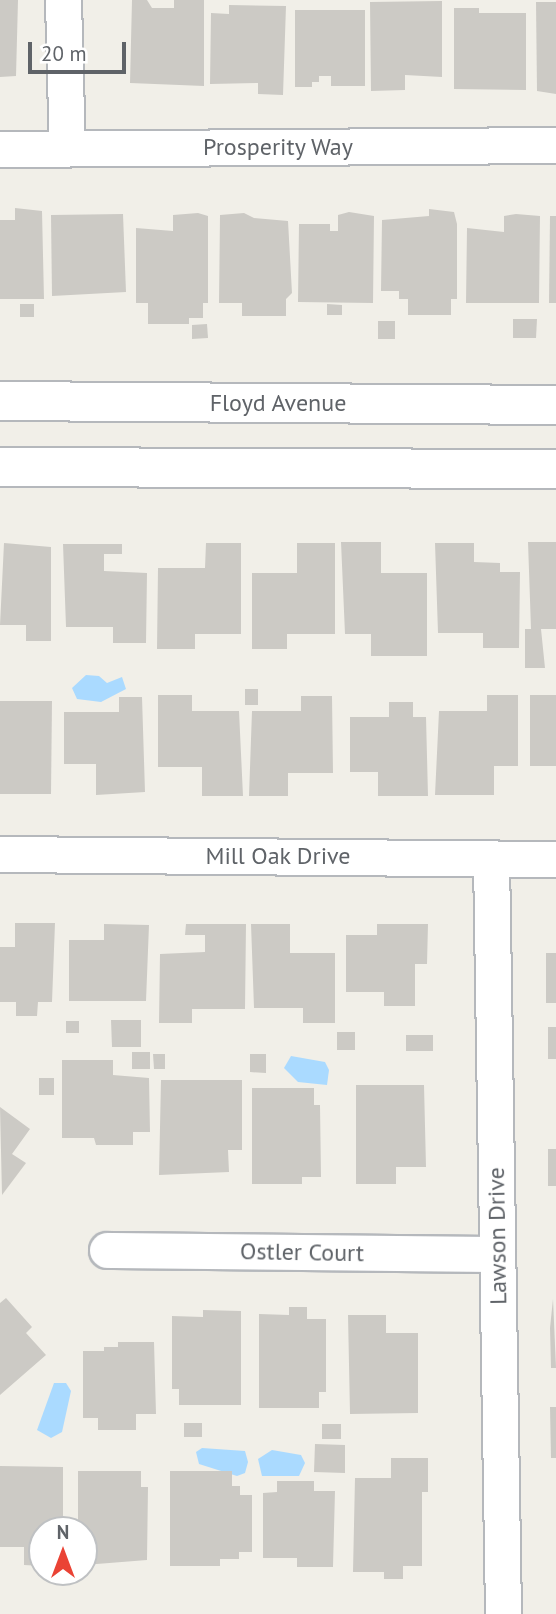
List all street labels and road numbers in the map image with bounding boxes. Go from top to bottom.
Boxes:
street label: Prosperity Way [202,133,354,161]
street label: Floyd Avenue [209,389,347,417]
street label: Mill Oak Drive [205,842,351,870]
street label: Lawson Drive [481,1167,513,1305]
street label: Ostler Court [240,1237,364,1267]

